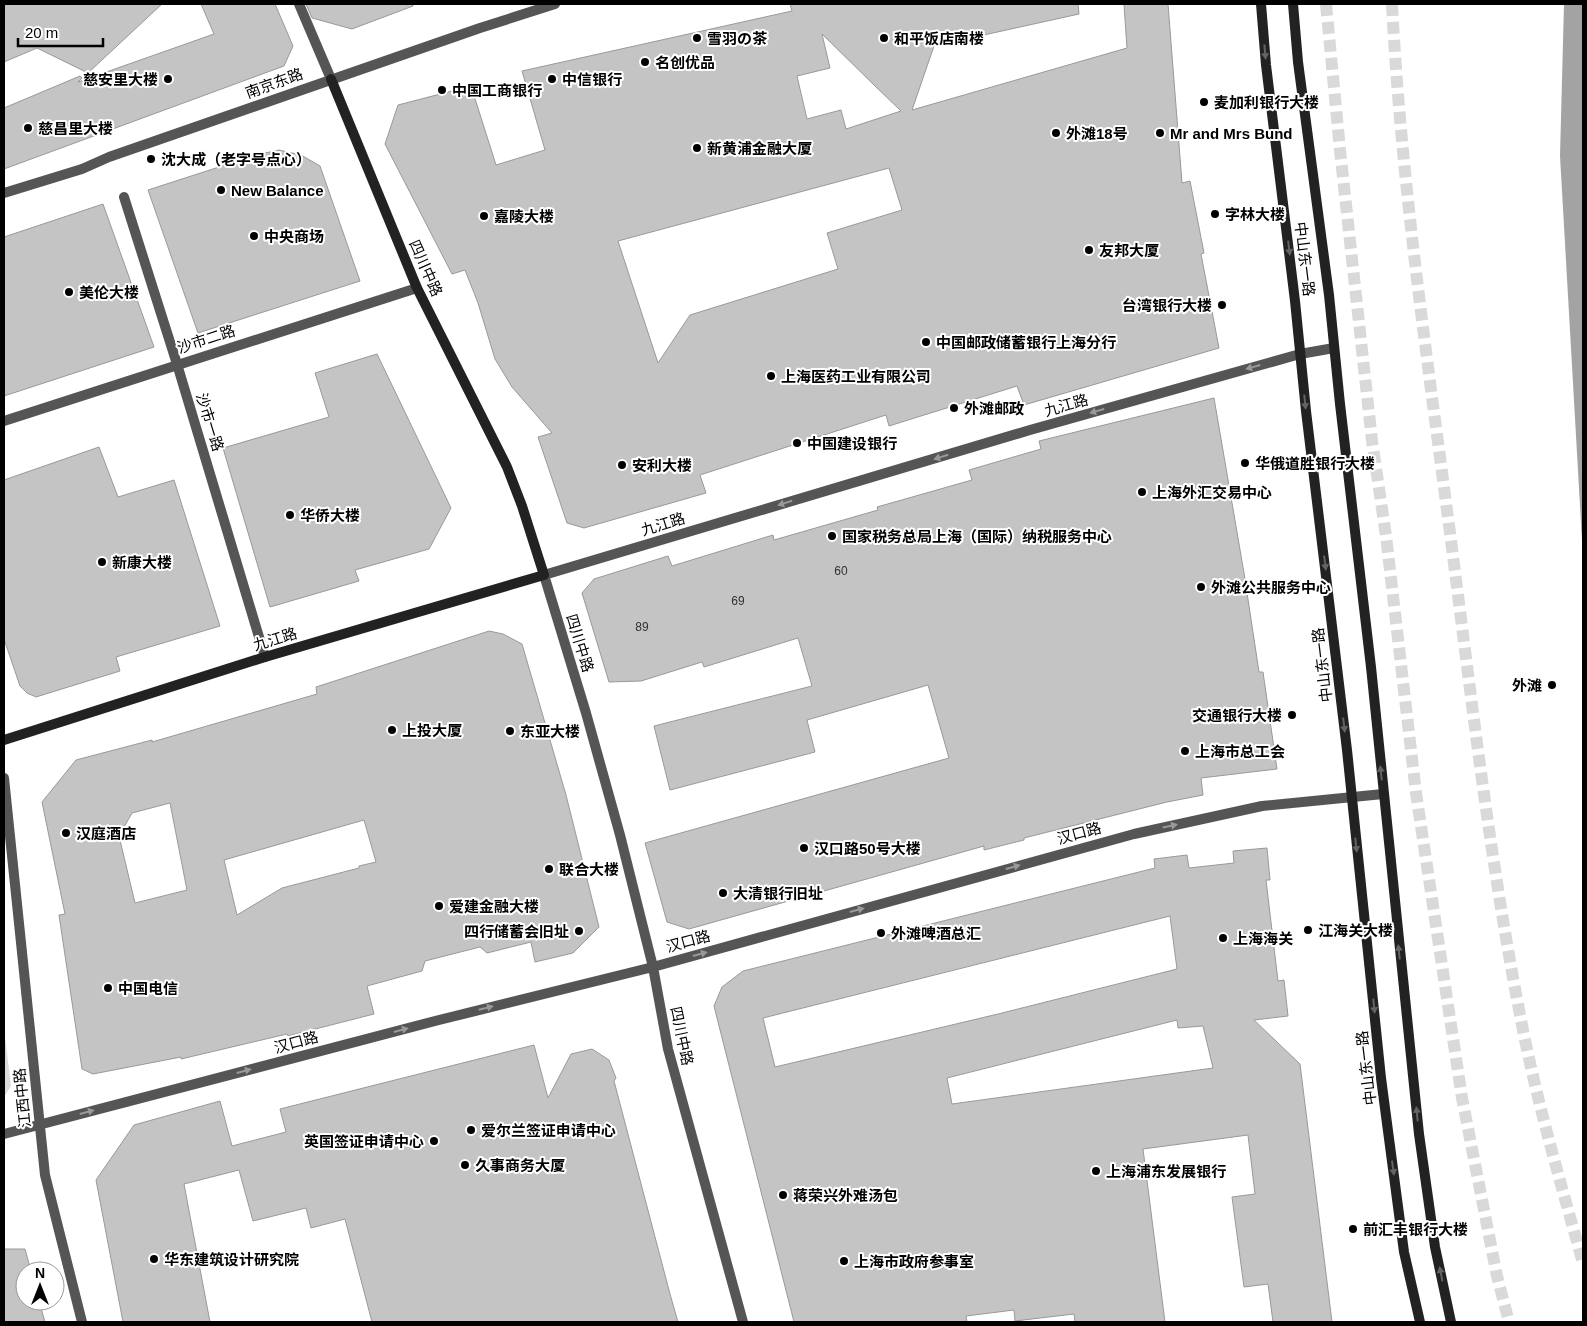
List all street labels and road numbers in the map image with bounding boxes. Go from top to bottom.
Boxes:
street label: 南京东路 [243,65,305,101]
street label: 中山东一路 [1292,221,1318,297]
street label: 四川中路 [406,237,446,299]
street label: 沙市二路 [175,322,237,356]
street label: 沙市一路 [193,391,227,453]
street label: 九江路 [1042,391,1090,419]
street label: 九江路 [639,509,687,539]
street label: 四川中路 [563,612,597,674]
street label: 九江路 [251,624,299,654]
street label: 中山东一路 [1309,627,1335,703]
street label: 汉口路 [1055,819,1103,847]
street label: 汉口路 [664,927,712,955]
street label: 四川中路 [667,1005,697,1067]
street label: 汉口路 [272,1028,320,1056]
street label: 中山东一路 [1353,1030,1379,1106]
street label: 江西中路 [10,1067,34,1129]

